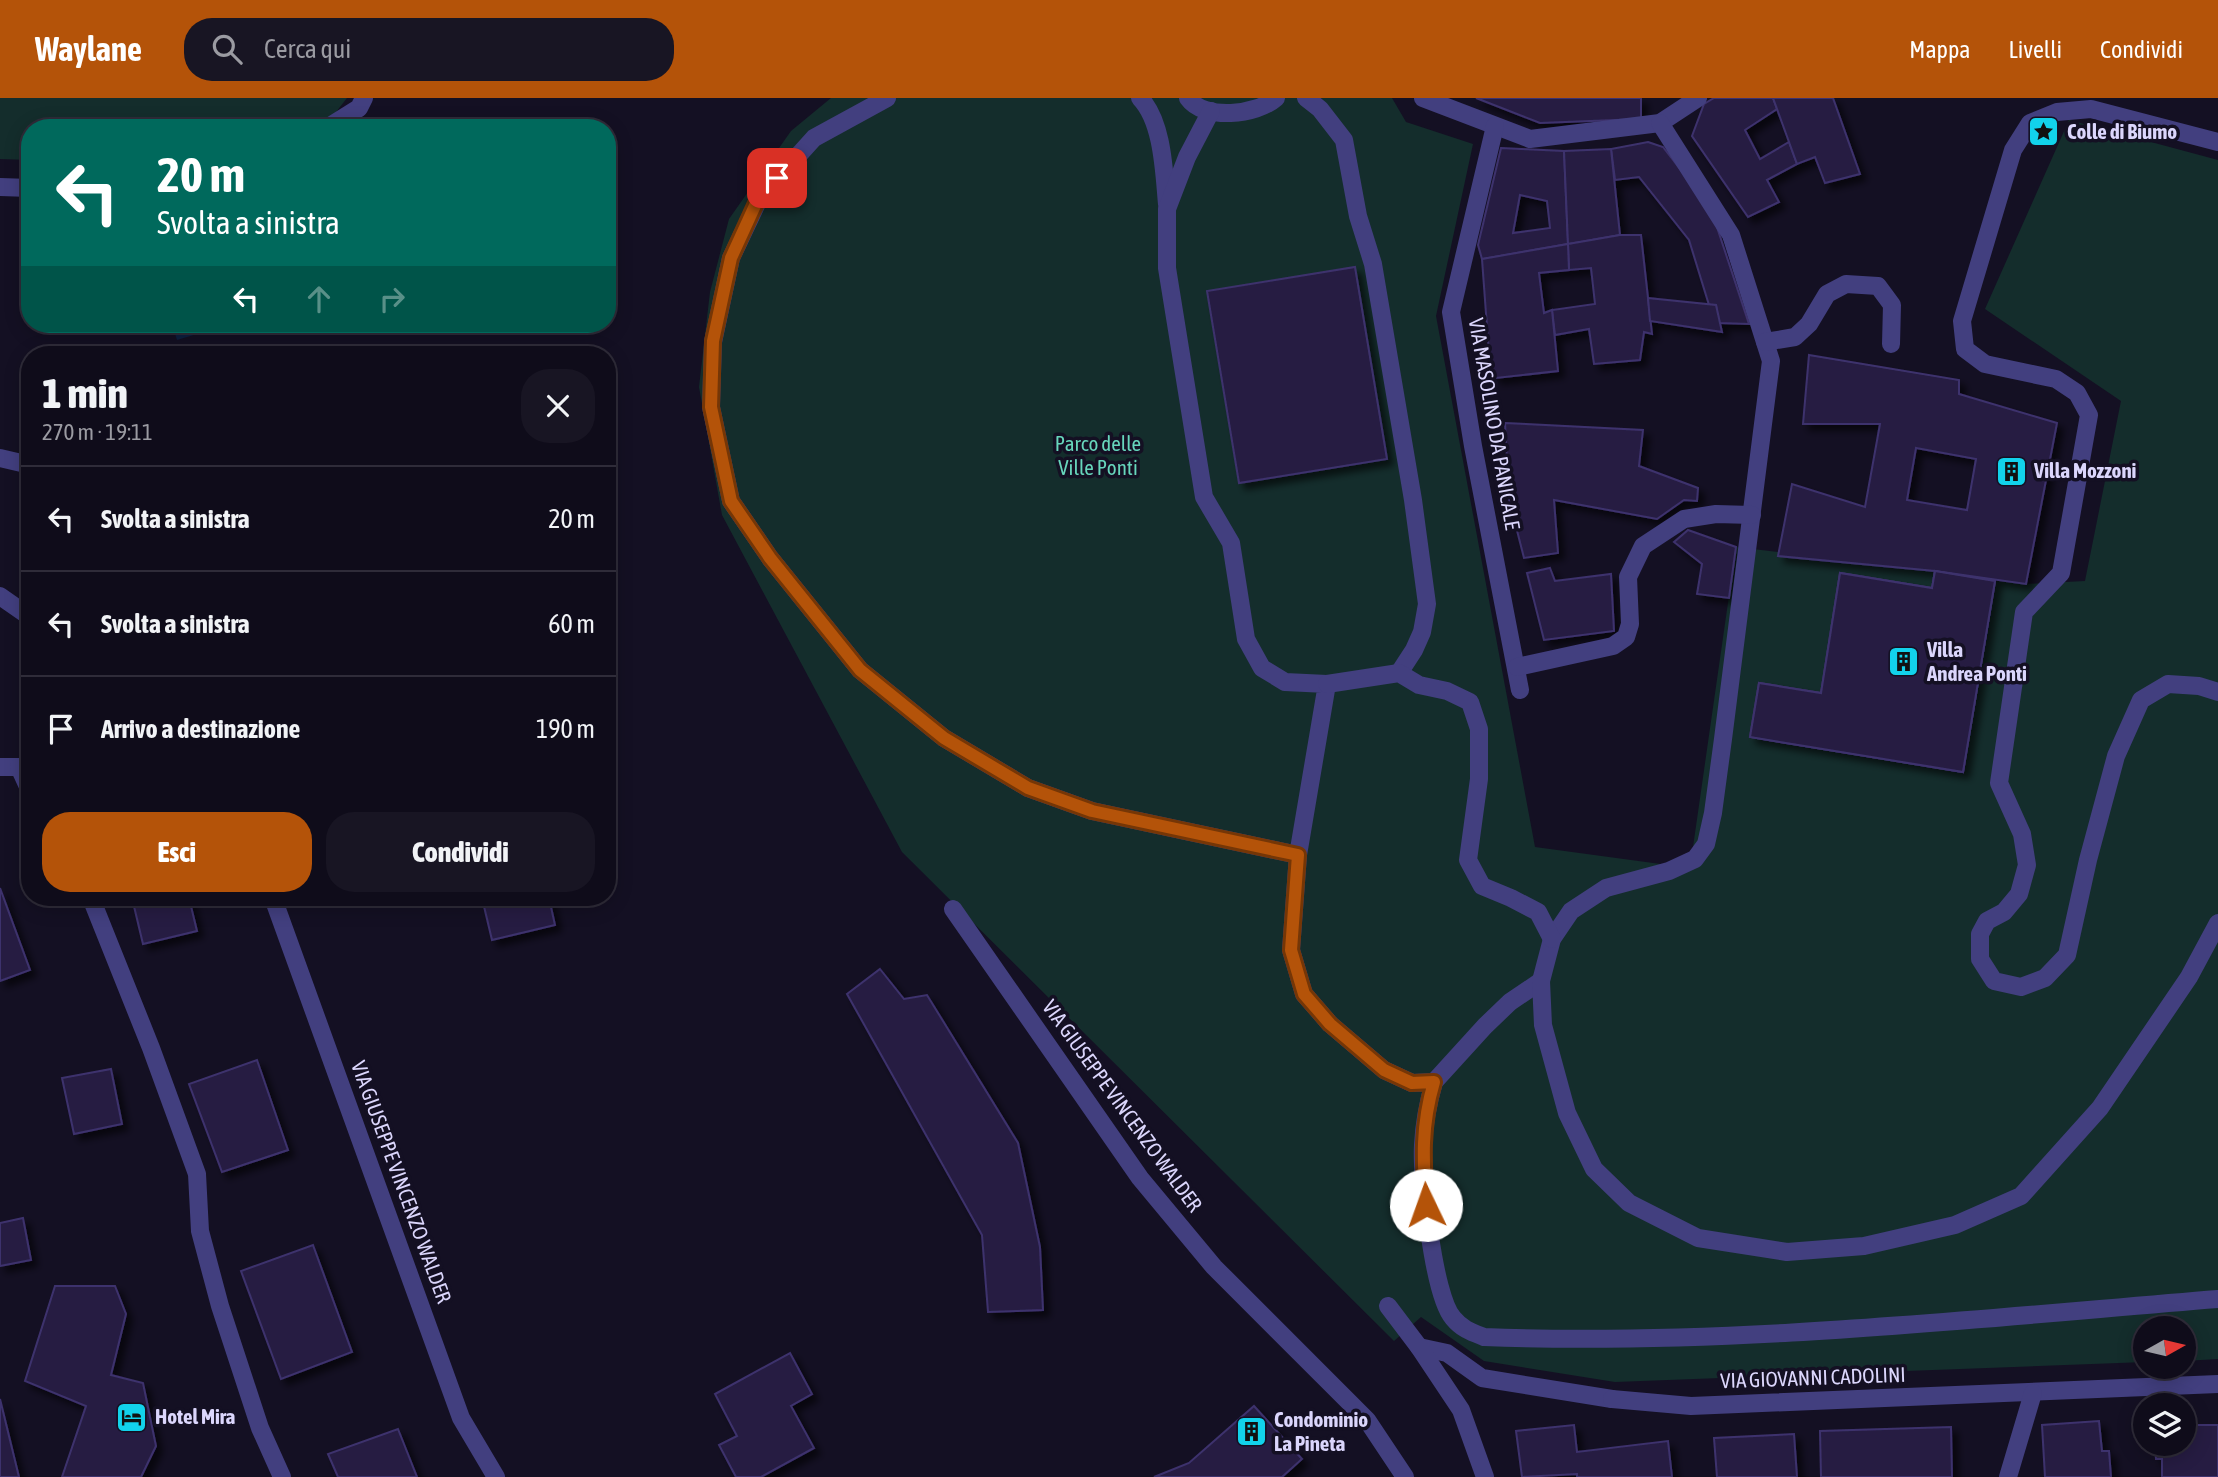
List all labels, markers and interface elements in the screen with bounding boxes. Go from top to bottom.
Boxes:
search box [184,18,674,81]
text: Waylane [35,30,142,68]
icon: search [208,30,246,68]
text: Cerca qui [264,34,351,64]
text: Mappa [1909,36,1970,63]
text: Livelli [2008,36,2062,63]
text: Condividi [2100,36,2183,63]
place icon: Colle di Biumo [2027,115,2061,149]
place label: Colle di Biumo [2067,119,2177,143]
text: 20 m [157,146,245,202]
icon: left [42,147,133,238]
pin [747,148,807,208]
icon: arrive [758,159,796,197]
text: Svolta a sinistra [157,204,340,241]
icon: left [227,280,265,318]
icon: ahead [300,280,338,318]
icon: right [373,280,411,318]
street label: VIA MASOLINO DA PANICALE [1465,316,1525,532]
text: 1 min [42,369,128,417]
button: close [521,369,595,443]
text: 270 m · 19:11 [42,419,153,445]
park label: Parco delle Ville Ponti [1055,431,1141,479]
building icon: Villa Mozzoni [1994,454,2028,488]
place label: Villa Mozzoni [2033,458,2136,482]
icon: left [42,500,80,538]
text: Svolta a sinistra [101,504,250,534]
text: 20 m [548,504,595,534]
icon: left [42,605,80,643]
text: Svolta a sinistra [101,609,250,639]
text: 60 m [548,609,595,639]
place label: Villa Andrea Ponti [1926,637,2027,685]
building icon: Villa Andrea Ponti [1887,645,1921,679]
icon: arrive [42,710,80,748]
text: Arrivo a destinazione [101,714,300,744]
text: 190 m [536,714,595,744]
button: Esci [42,812,312,892]
button: Condividi [326,812,595,892]
street label: VIA GIUSEPPE VINCENZO WALDER [1038,995,1208,1216]
street label: VIA GIUSEPPE VINCENZO WALDER [347,1057,457,1306]
position arrow [1389,1168,1463,1242]
north arrow [2133,1316,2196,1379]
map controls [2133,1316,2196,1456]
street label: VIA GIOVANNI CADOLINI [1720,1362,1906,1392]
button: layers [2133,1393,2196,1456]
hotel icon: Hotel Mira [115,1400,149,1434]
place label: Hotel Mira [155,1404,236,1428]
place label: Condominio La Pineta [1274,1407,1368,1455]
building icon: Condominio La Pineta [1234,1415,1268,1449]

